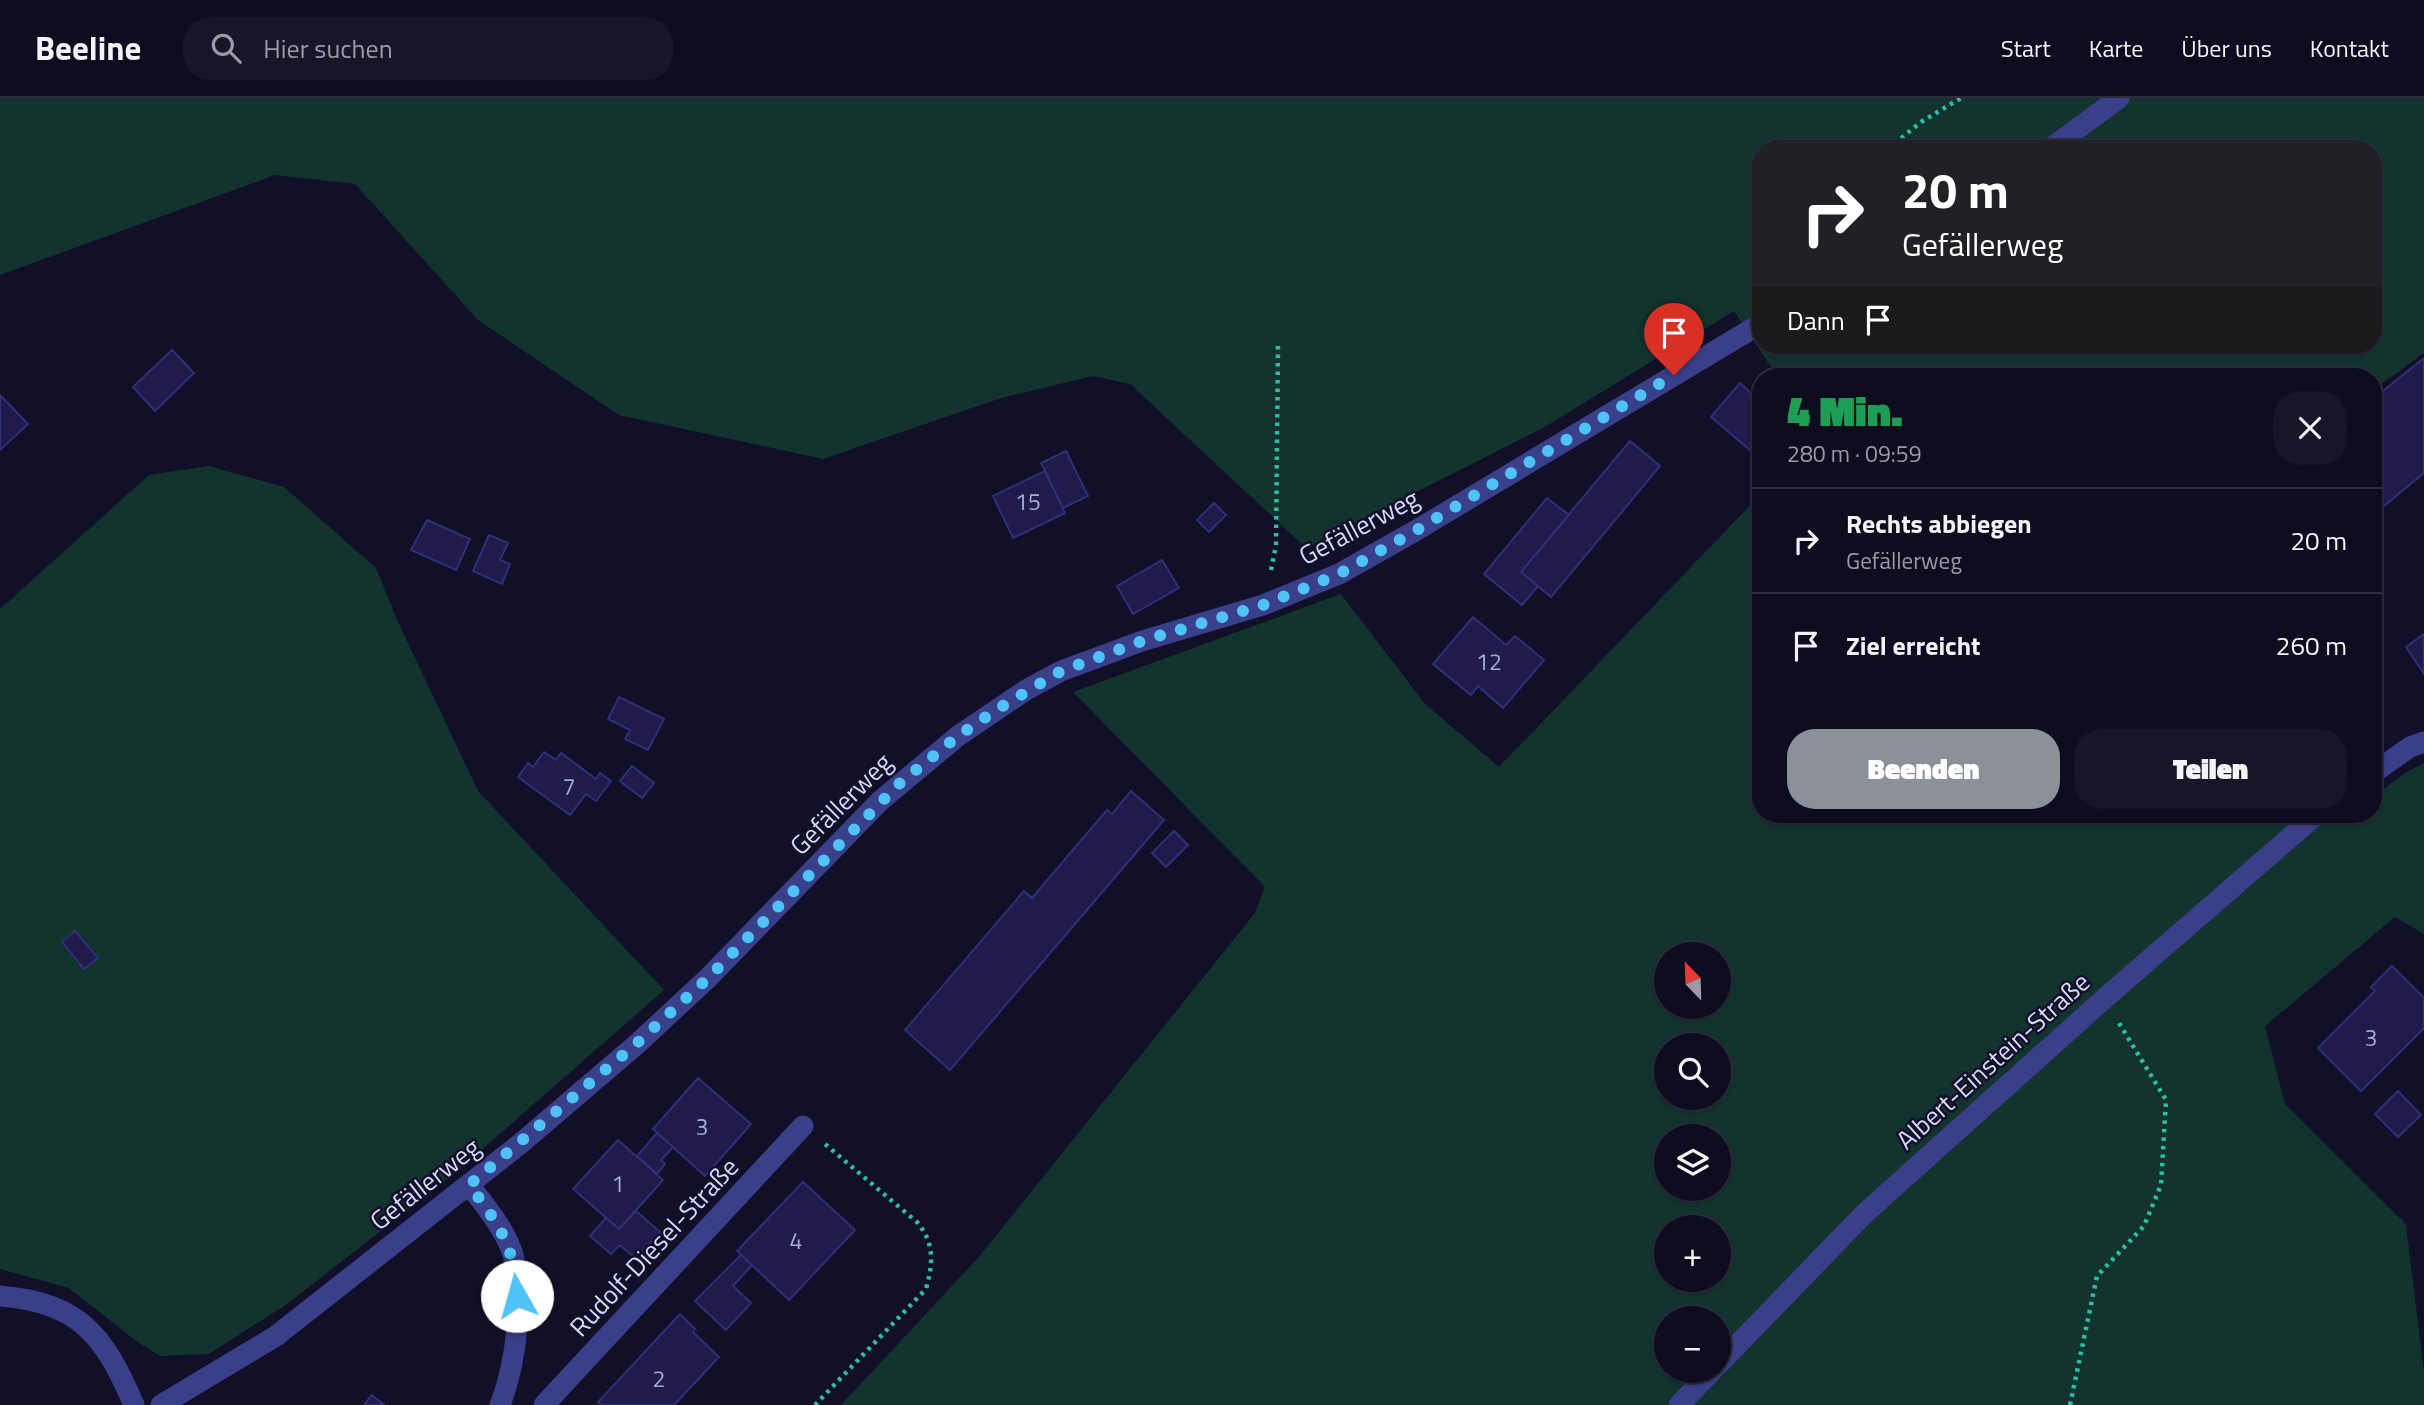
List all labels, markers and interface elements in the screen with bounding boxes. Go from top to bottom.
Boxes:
search box [183,17,673,80]
text: Beeline [35,23,141,73]
icon: search [207,29,245,67]
text: Hier suchen [263,29,393,68]
text: Start [2001,30,2051,66]
text: Karte [2089,30,2143,66]
text: Über uns [2181,30,2272,66]
text: Kontakt [2310,30,2389,66]
text: 20 m [1902,152,2009,227]
icon: right [1787,168,1878,259]
text: Gefällerweg [1902,220,2063,268]
text: Dann [1787,301,1845,340]
icon: arrive [1859,301,1897,339]
pin [1644,303,1704,375]
icon: arrive [1655,314,1693,352]
text: 4 Min. [1787,378,1903,442]
button: close [2273,391,2347,465]
text: 280 m · 09:59 [1787,436,1922,471]
street label: Gefällerweg [1292,479,1426,575]
house number: 15 [1015,484,1041,519]
text: Rechts abbiegen [1846,504,2032,543]
text: 20 m [2290,521,2347,560]
icon: right [1787,522,1825,560]
text: Gefällerweg [1846,543,1962,578]
text: Ziel erreicht [1846,626,1981,665]
text: 260 m [2276,626,2347,665]
icon: arrive [1787,627,1825,665]
house number: 12 [1476,644,1502,679]
button: Beenden [1787,729,2060,809]
button: Teilen [2074,729,2347,809]
street label: Gefällerweg [781,744,901,864]
house number: 7 [563,769,575,804]
north arrow [1654,942,1731,1018]
map controls [1654,942,1731,1383]
street label: Albert-Einstein-Straße [1887,963,2098,1158]
house number: 3 [2365,1020,2377,1055]
button: search [1654,1033,1731,1110]
house number: 3 [696,1109,708,1144]
button: layers [1654,1124,1731,1201]
street label: Gefällerweg [361,1128,488,1239]
street label: Rudolf-Diesel-Straße [560,1148,747,1345]
house number: 1 [612,1166,624,1201]
button: + [1654,1215,1731,1292]
house number: 4 [790,1223,802,1258]
position arrow [480,1259,554,1333]
button: − [1654,1306,1731,1383]
house number: 2 [653,1361,665,1396]

